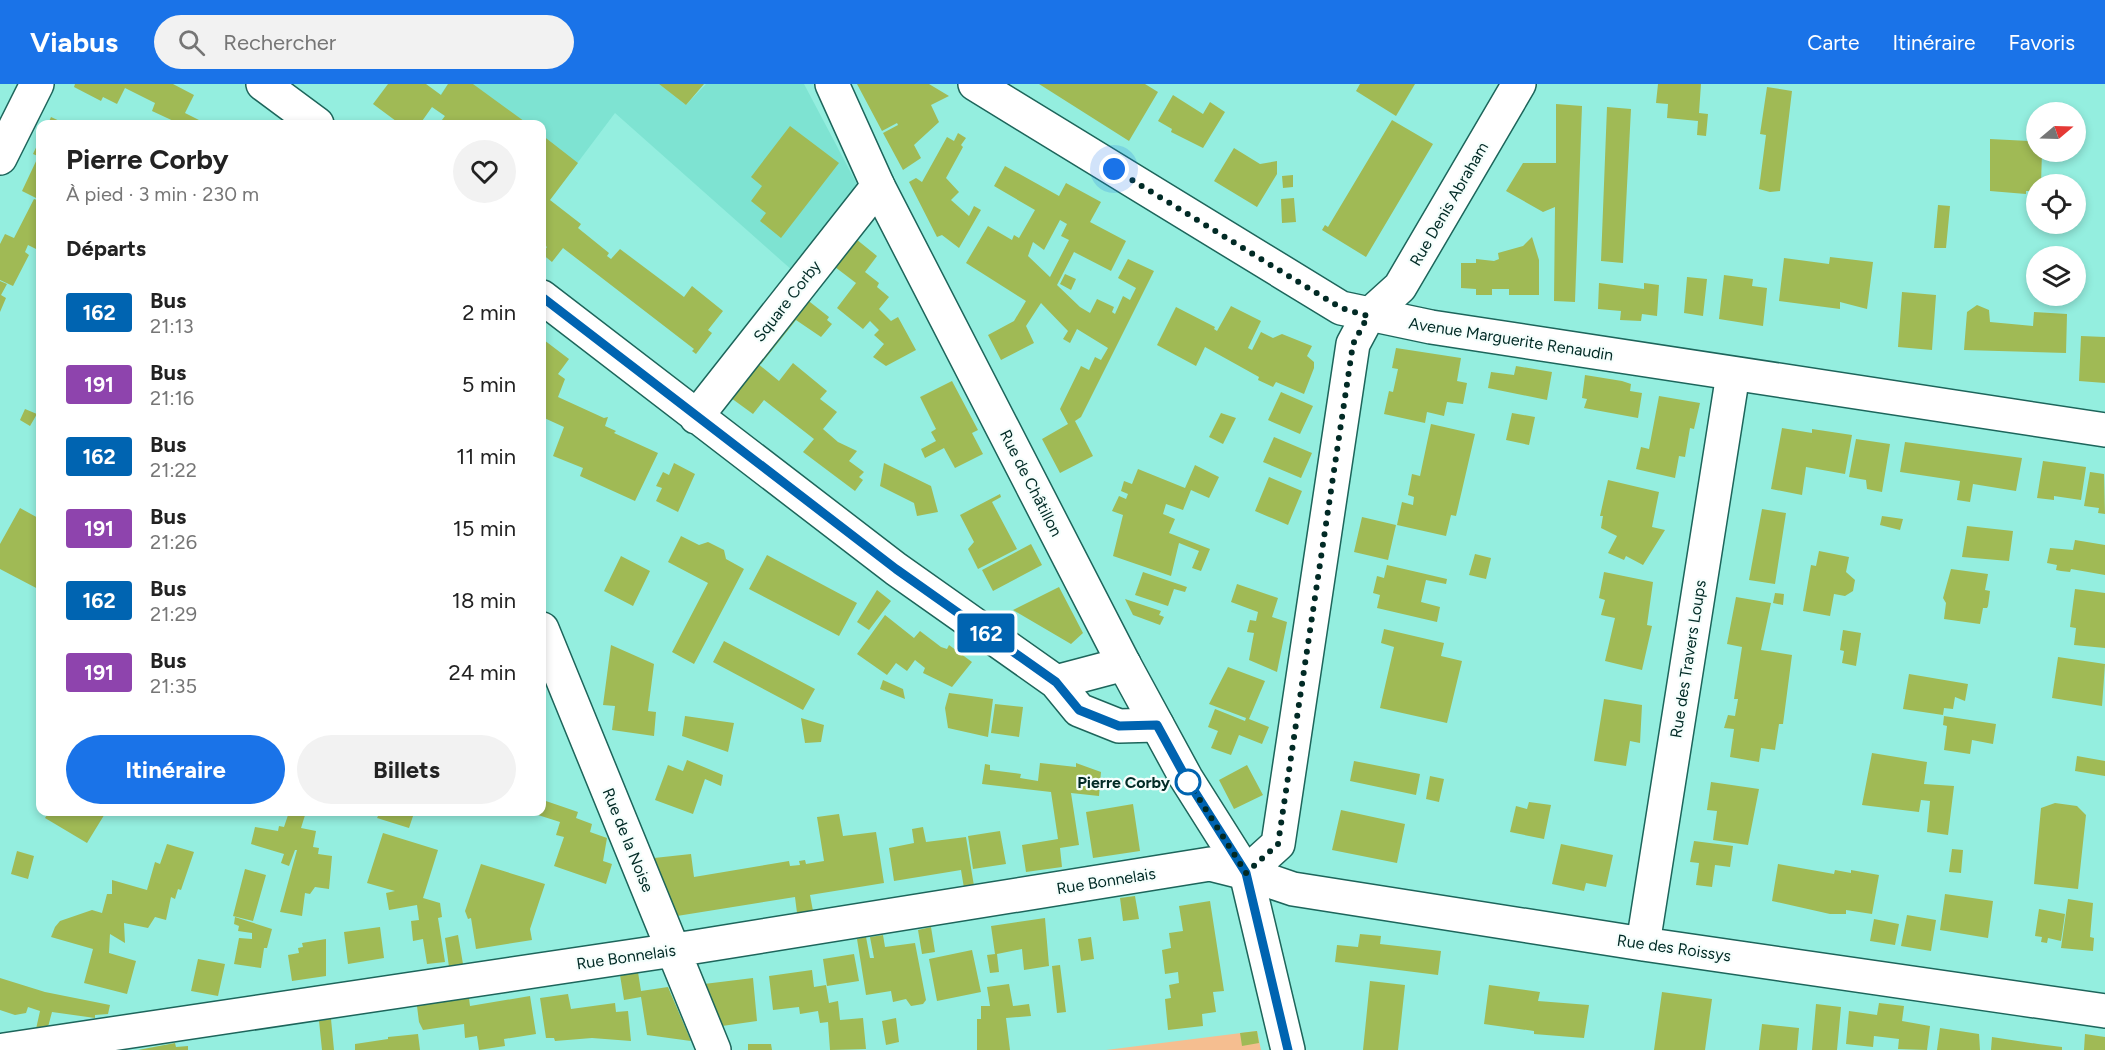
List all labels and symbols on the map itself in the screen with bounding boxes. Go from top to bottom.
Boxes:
north arrow [2026,102,2086,162]
street label: Rue Denis Abraham [1406,139,1492,269]
your location [1099,154,1129,184]
street label: Square Corby [749,256,825,345]
street label: Avenue Marguerite Renaudin [1407,313,1615,365]
street label: Rue de Châtillon [996,426,1066,540]
street label: Rue des Travers Loups [1666,579,1710,739]
line badge: 162 [952,614,1020,652]
marker: Pierre Corby [1175,769,1201,795]
place label: Pierre Corby [1077,773,1171,792]
street label: Rue de la Noise [598,785,658,895]
street label: Rue Bonnelais [1055,864,1157,898]
street label: Rue des Roissys [1616,931,1732,965]
street label: Rue Bonnelais [575,941,677,973]

